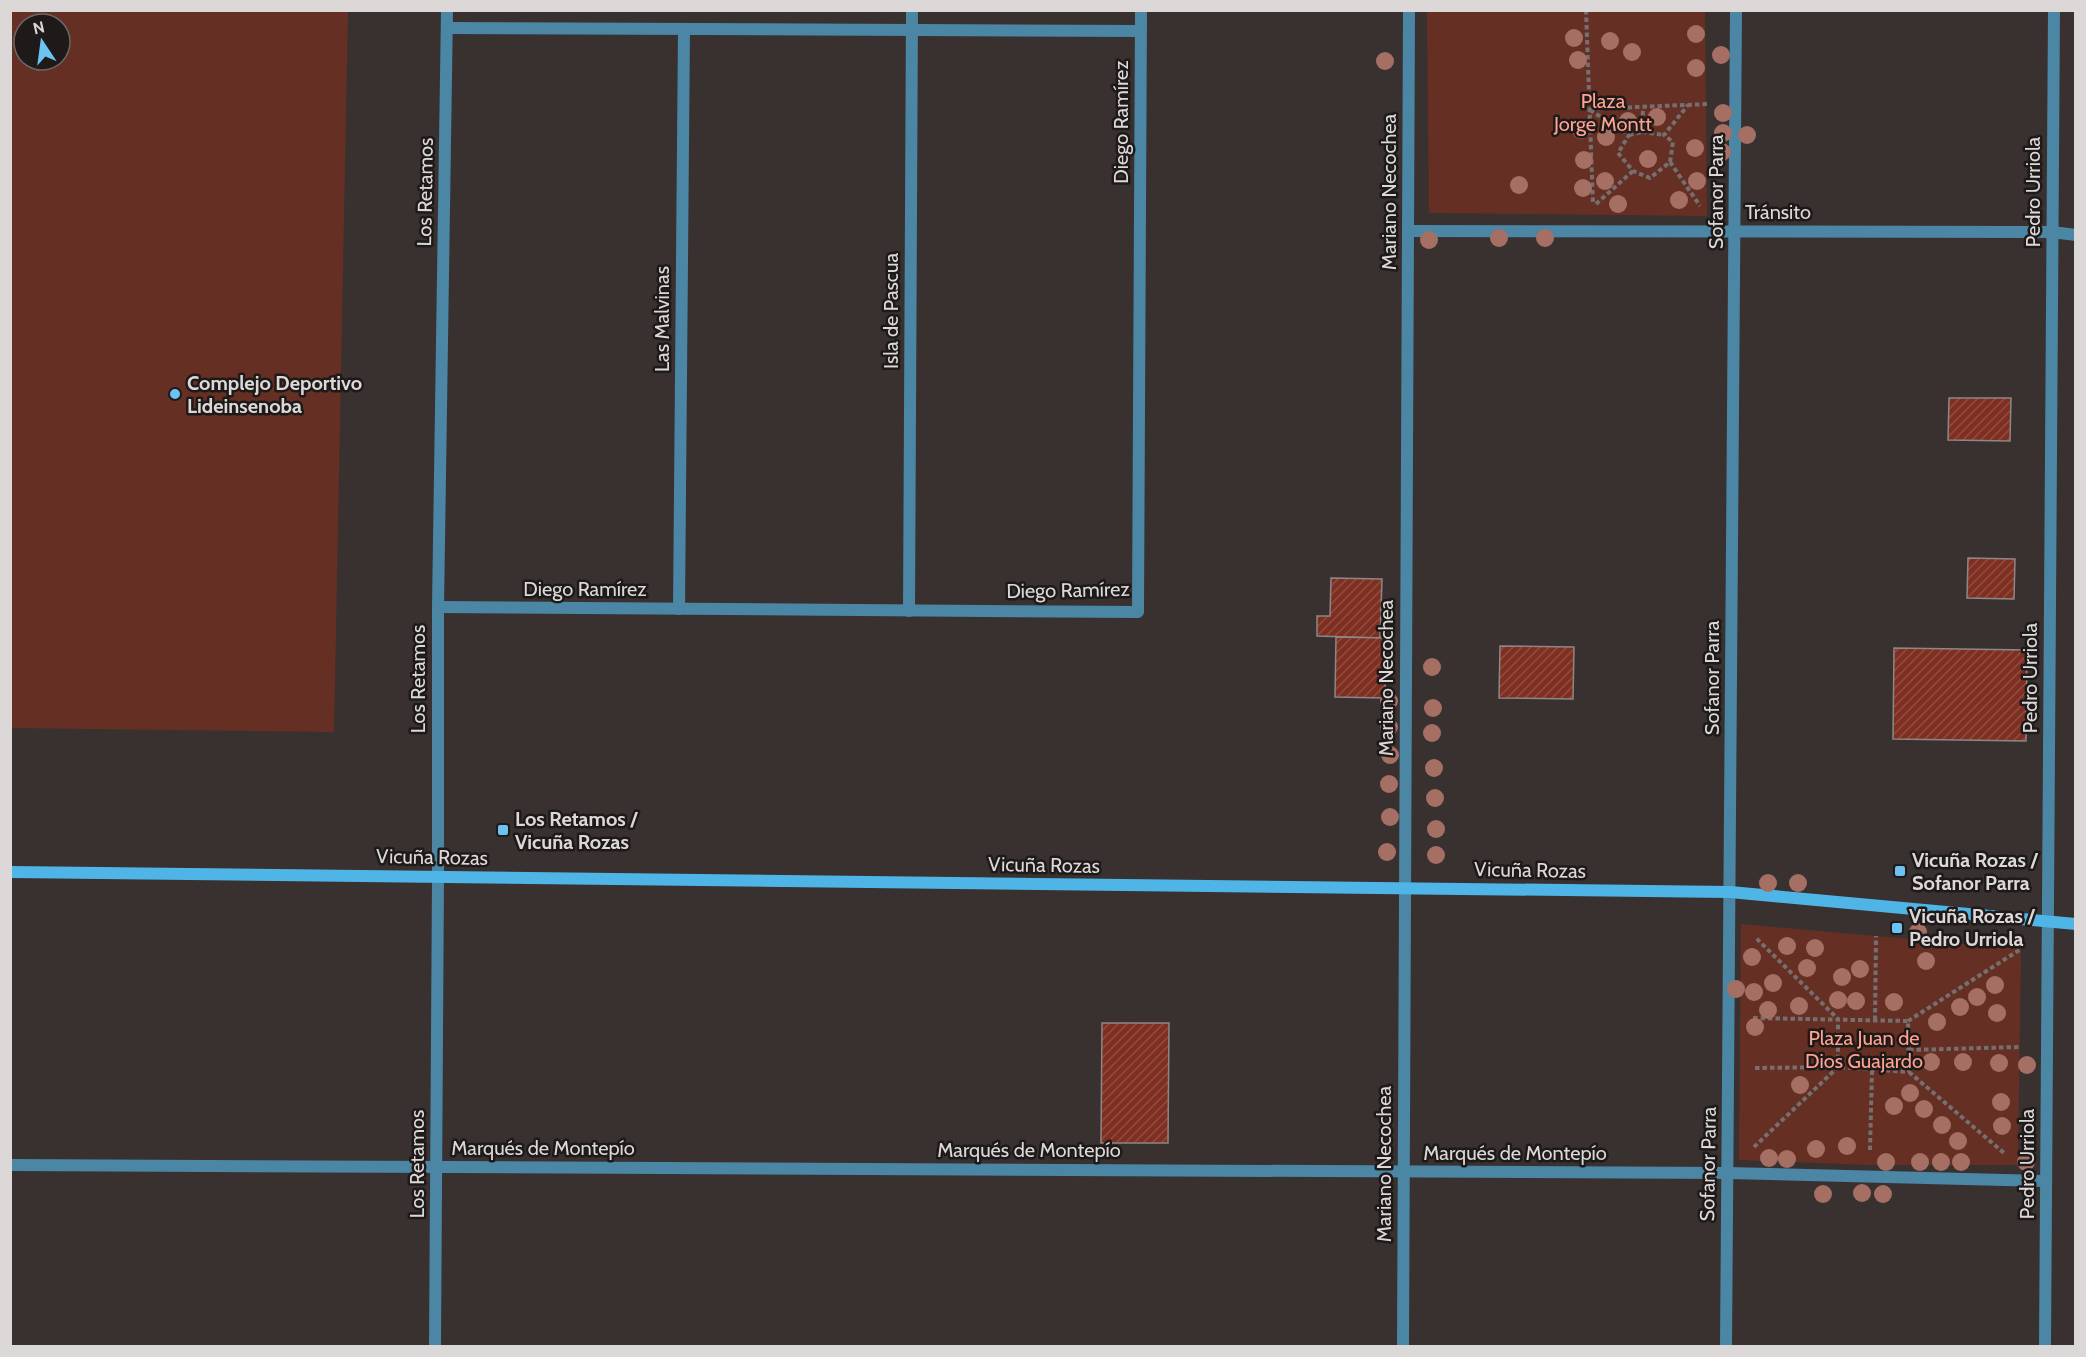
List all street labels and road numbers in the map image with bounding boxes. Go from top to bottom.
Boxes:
street label: Diego Ramírez [1109,60,1133,184]
street label: Mariano Necochea [1377,113,1401,270]
street label: Sofanor Parra [1704,134,1728,249]
street label: Pedro Urriola [2021,136,2045,247]
street label: Los Retamos [412,137,438,247]
street label: Tránsito [1745,200,1811,224]
street label: Isla de Pascua [879,253,903,369]
street label: Las Malvinas [650,266,674,372]
street label: Diego Ramírez [523,577,647,601]
street label: Diego Ramírez [1006,577,1130,603]
street label: Mariano Necochea [1374,599,1398,756]
street label: Sofanor Parra [1700,620,1724,735]
street label: Pedro Urriola [2018,622,2042,733]
street label: Los Retamos [406,625,430,733]
street label: Vicuña Rozas [376,844,488,870]
street label: Vicuña Rozas [988,852,1100,878]
street label: Vicuña Rozas [1474,857,1586,883]
street label: Mariano Necochea [1372,1085,1396,1242]
street label: Sofanor Parra [1695,1106,1721,1221]
street label: Pedro Urriola [2015,1108,2039,1219]
street label: Los Retamos [405,1110,429,1218]
street label: Marqués de Montepío [451,1136,635,1160]
street label: Marqués de Montepío [937,1138,1121,1162]
street label: Marqués de Montepío [1423,1141,1607,1165]

